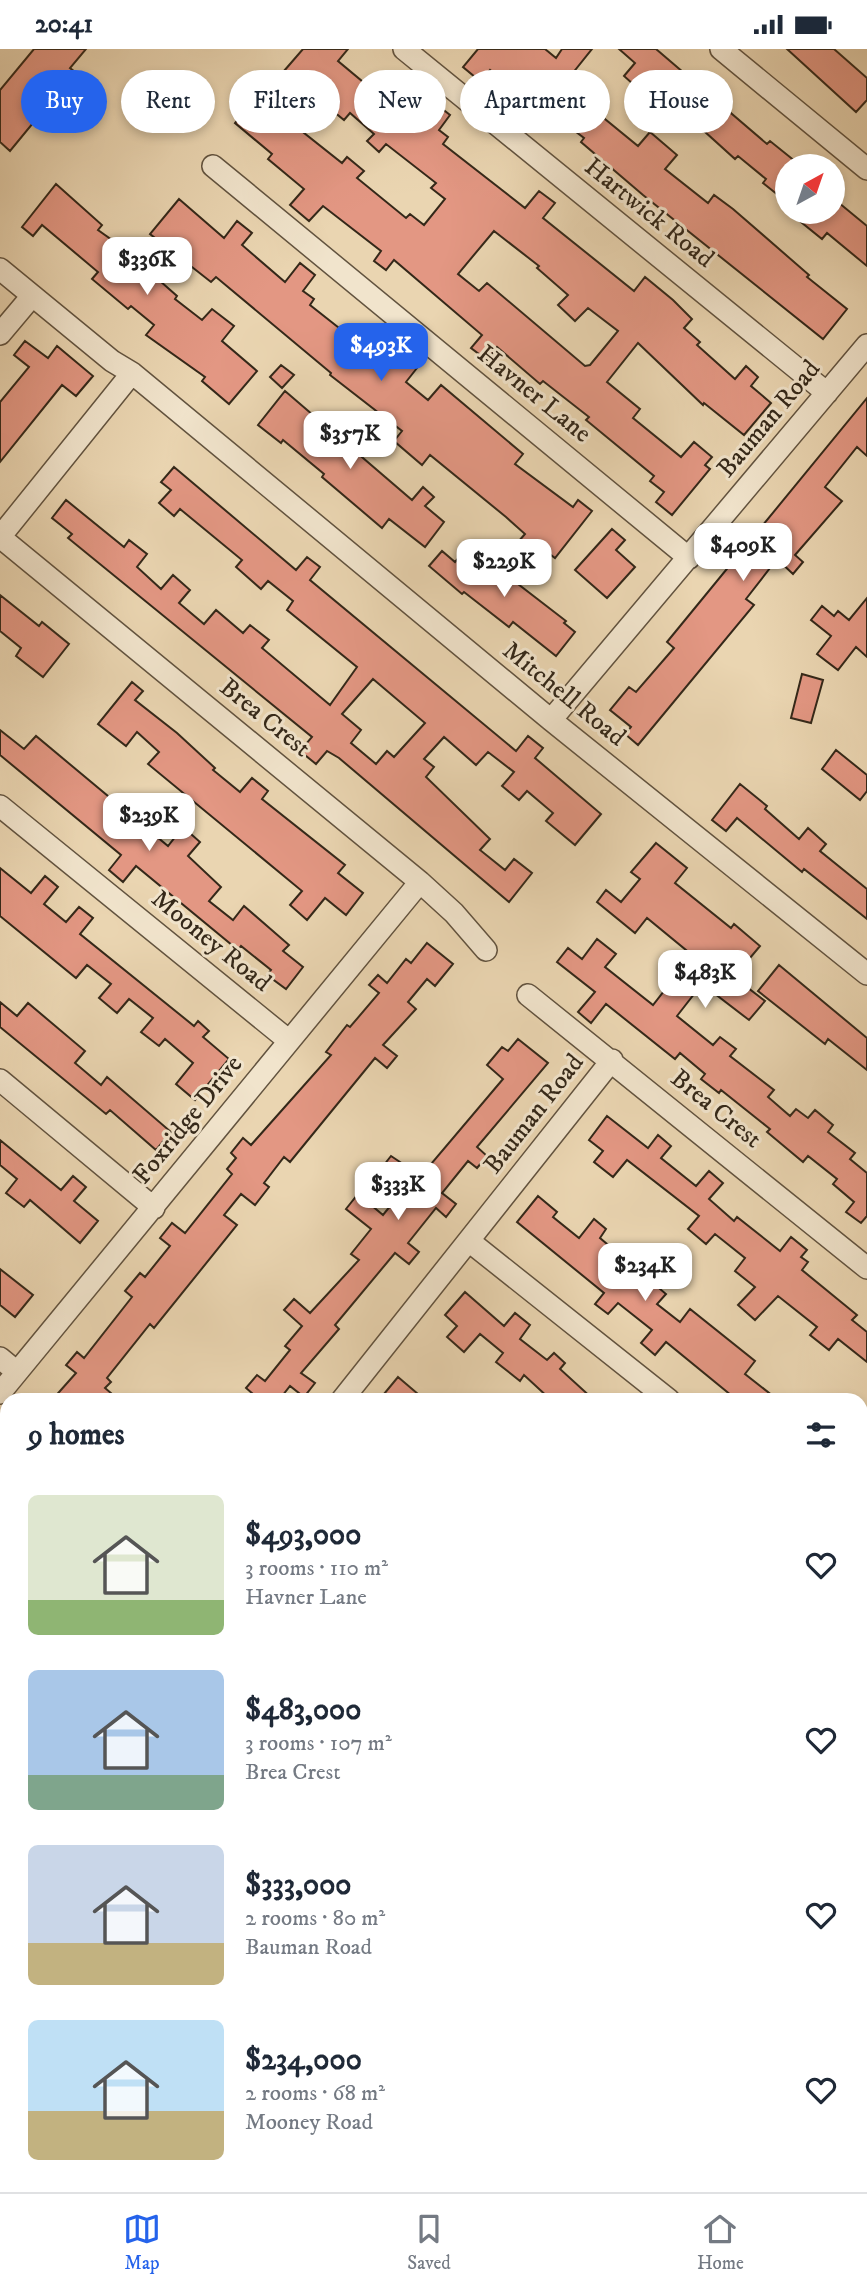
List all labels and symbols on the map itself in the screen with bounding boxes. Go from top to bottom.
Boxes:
street label: Hartwick Road [577,151,721,275]
north arrow [775,154,845,224]
pin: $336K [98,237,196,297]
pin: $493K [332,323,430,383]
street label: Havner Lane [470,338,598,450]
street label: Bauman Road [710,353,828,485]
pin: $357K [301,411,399,471]
pin: $409K [694,524,792,583]
pin: $229K [455,539,553,599]
street label: Mitchell Road [496,634,632,754]
street label: Brea Crest [213,671,317,765]
pin: $239K [100,793,198,853]
street label: Mooney Road [144,883,278,999]
pin: $483K [656,951,754,1010]
street label: Bauman Road [477,1047,591,1181]
street label: Foxridge Drive [126,1049,250,1191]
street label: Brea Crest [664,1062,768,1156]
pin: $333K [349,1163,447,1222]
pin: $234K [596,1243,694,1303]

